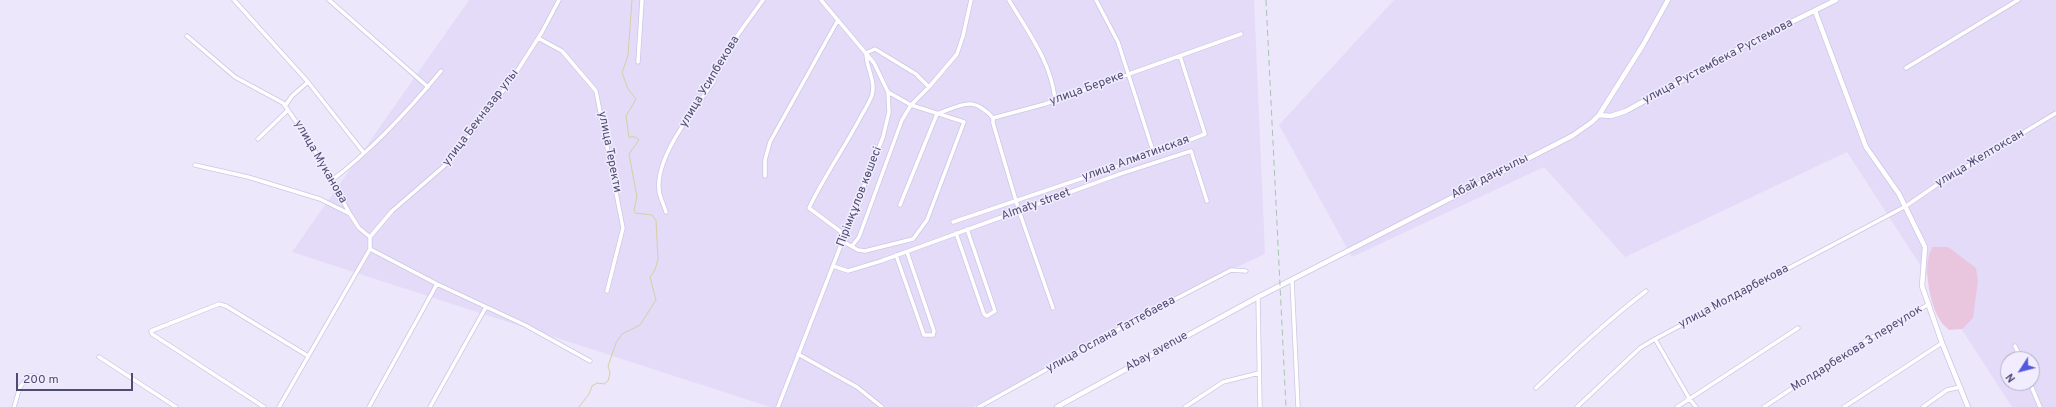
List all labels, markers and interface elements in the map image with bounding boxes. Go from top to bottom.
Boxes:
street label: улица Рустембека Рустемова [1640,16,1796,108]
street label: улица Усипбекова [677,34,743,130]
street label: улица Бекназар улы [440,67,522,169]
street label: улица Береке [1048,69,1126,109]
street label: улица Теректи [594,110,624,194]
street label: улица Муканова [290,118,350,206]
street label: улица Желтоксан [1933,127,2027,191]
street label: улица Алматинская [1080,133,1192,185]
street label: Пірімқұлов көшесі [834,145,886,249]
street label: Абай даңғылы [1449,151,1531,203]
street label: Almaty street [999,186,1073,224]
street label: улица Молдарбекова [1677,262,1791,332]
street label: улица Ослана Таттебаева [1044,293,1178,377]
street label: Молдарбекова 3 переулок [1789,303,1925,395]
street label: Abay avenue [1123,329,1191,375]
north arrow [2000,351,2040,391]
scale bar [18,365,135,391]
text: N [2003,370,2019,385]
text: 200 m [23,372,59,388]

